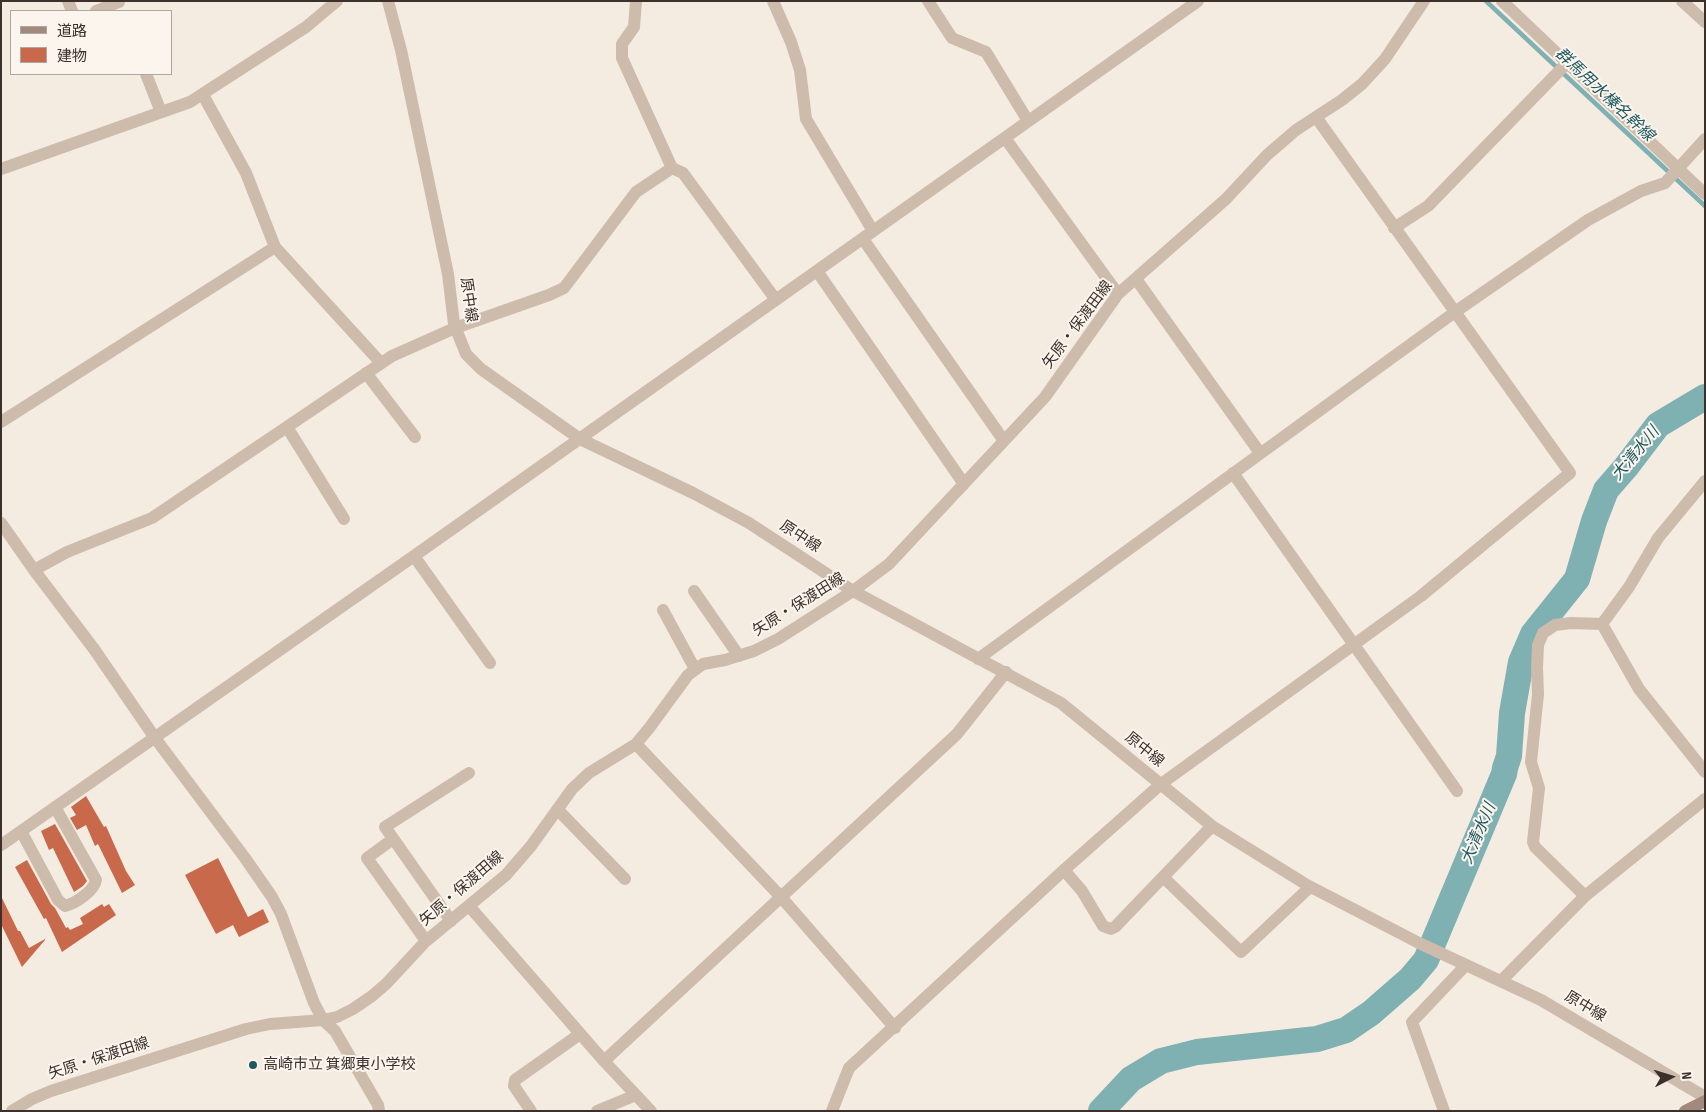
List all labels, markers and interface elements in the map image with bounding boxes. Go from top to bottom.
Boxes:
legend [10,10,172,75]
text: 道路 [57,22,87,41]
water label: 群馬用水榛名幹線 [1551,44,1657,146]
text: 建物 [57,47,87,66]
street label: 原中線 [456,276,480,324]
street label: 矢原・保渡田線 [1039,278,1117,372]
water label: 大清水川 [1608,423,1664,485]
street label: 原中線 [776,517,824,557]
street label: 矢原・保渡田線 [750,570,848,640]
street label: 原中線 [1121,729,1167,771]
water label: 大清水川 [1458,801,1500,867]
street label: 矢原・保渡田線 [416,848,508,930]
street label: 原中線 [1561,988,1609,1026]
street label: 矢原・保渡田線 [46,1034,152,1084]
north arrow [1646,1052,1696,1102]
place label: 高崎市立 箕郷東小学校 [263,1056,415,1074]
marker: 高崎市立 箕郷東小学校 [247,1059,259,1071]
text: N [1678,1071,1695,1080]

